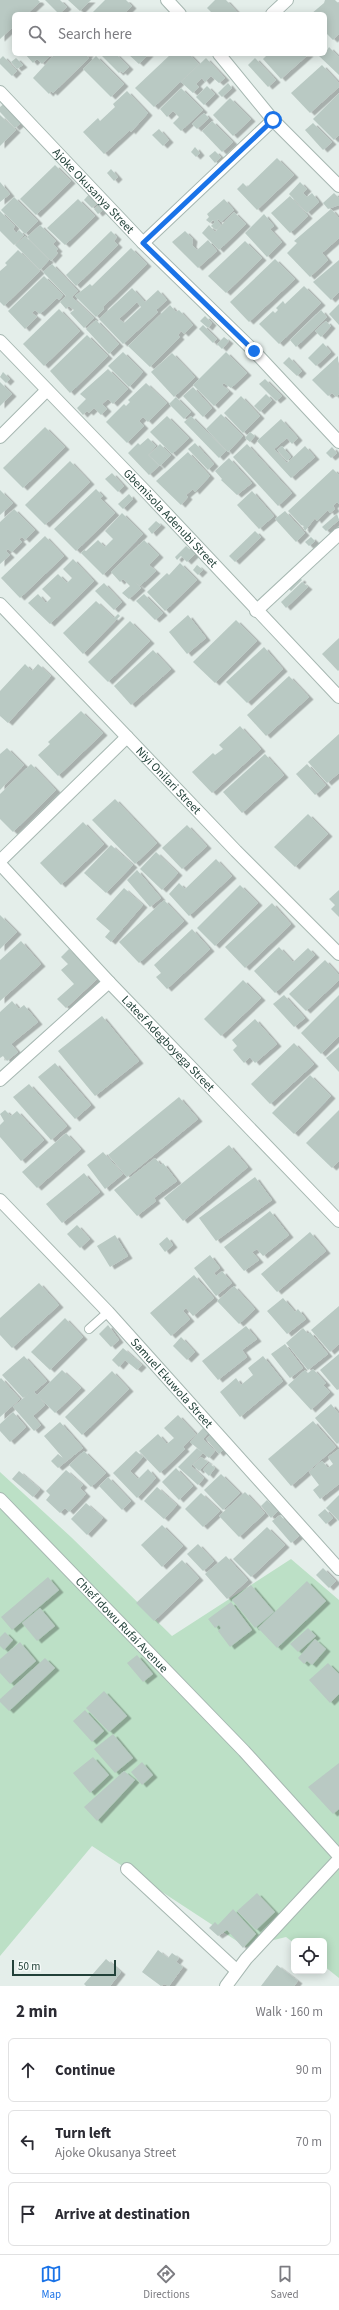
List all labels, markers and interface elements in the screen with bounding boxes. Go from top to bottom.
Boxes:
search box [12,12,327,56]
icon: search [26,23,48,45]
text: Search here [58,24,132,45]
route start [264,111,282,129]
street label: Ajoke Okusanya Street [48,145,138,238]
route end [245,342,263,360]
street label: Gbemisola Adenubi Street [119,465,221,572]
street label: Niyi Onilari Street [132,743,205,818]
street label: Lateef Adegboyega Street [118,992,218,1096]
street label: Samuel Ekuwola Street [126,1335,216,1432]
street label: Chief Idowu Rufai Avenue [71,1573,172,1677]
map controls [291,1938,327,1974]
button: locate [291,1938,327,1974]
scale bar [12,1958,116,1977]
text: 50 m [18,1959,40,1974]
text: 2 min [16,2000,57,2024]
text: Walk · 160 m [255,2003,323,2021]
icon: ahead [17,2059,39,2081]
text: Continue [55,2060,115,2081]
text: 90 m [296,2061,322,2079]
text: Turn left [55,2123,111,2144]
icon: left [17,2131,39,2153]
text: 70 m [296,2133,322,2151]
text: Ajoke Okusanya Street [55,2144,176,2162]
icon: arrive [17,2203,39,2225]
text: Arrive at destination [55,2204,190,2225]
tab: Map [40,2263,62,2302]
tab: Directions [143,2263,190,2302]
tab: Saved [271,2263,299,2302]

